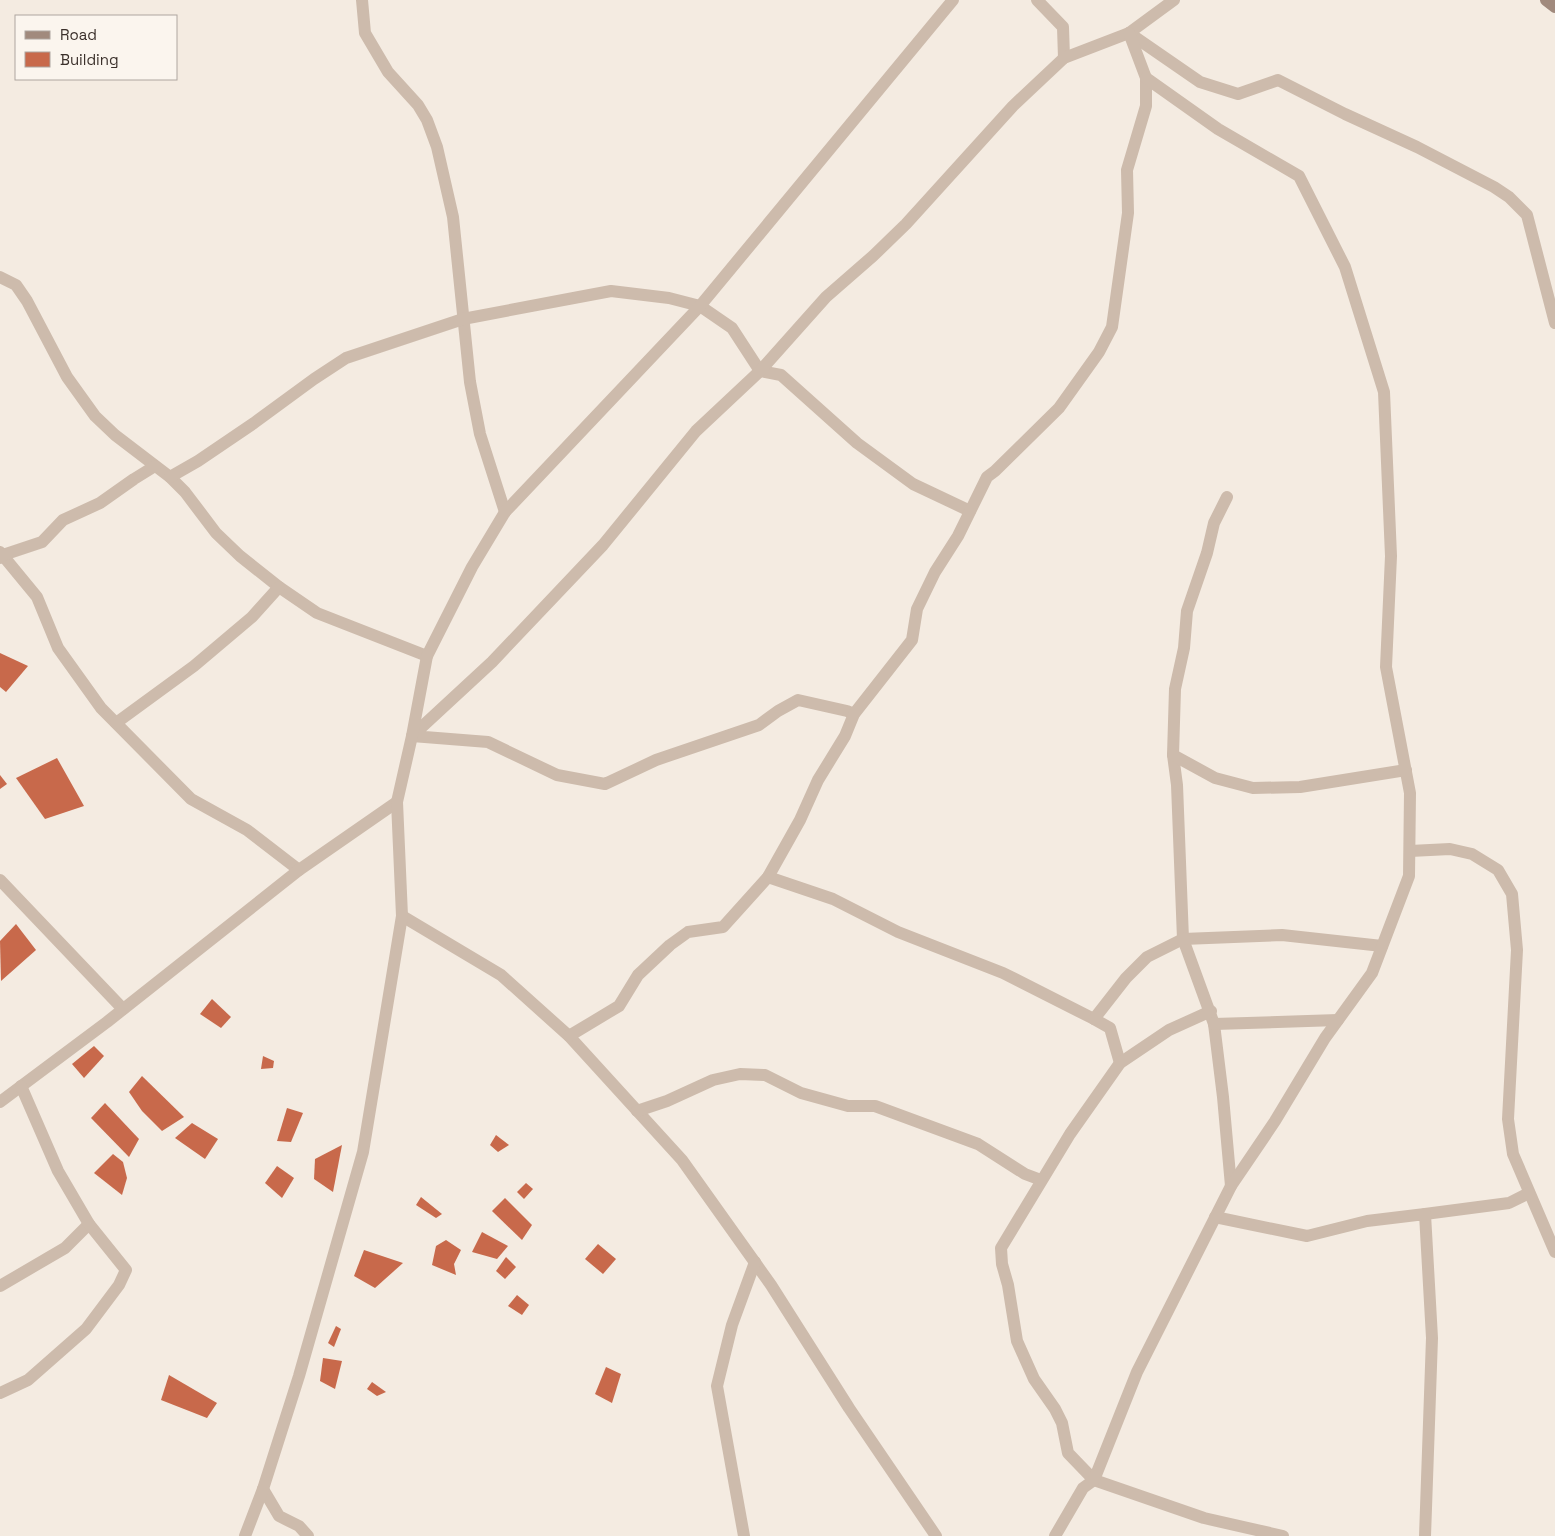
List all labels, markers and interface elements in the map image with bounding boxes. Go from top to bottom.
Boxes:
legend [15,15,178,80]
text: Road [60,25,97,44]
text: Building [60,50,119,69]

